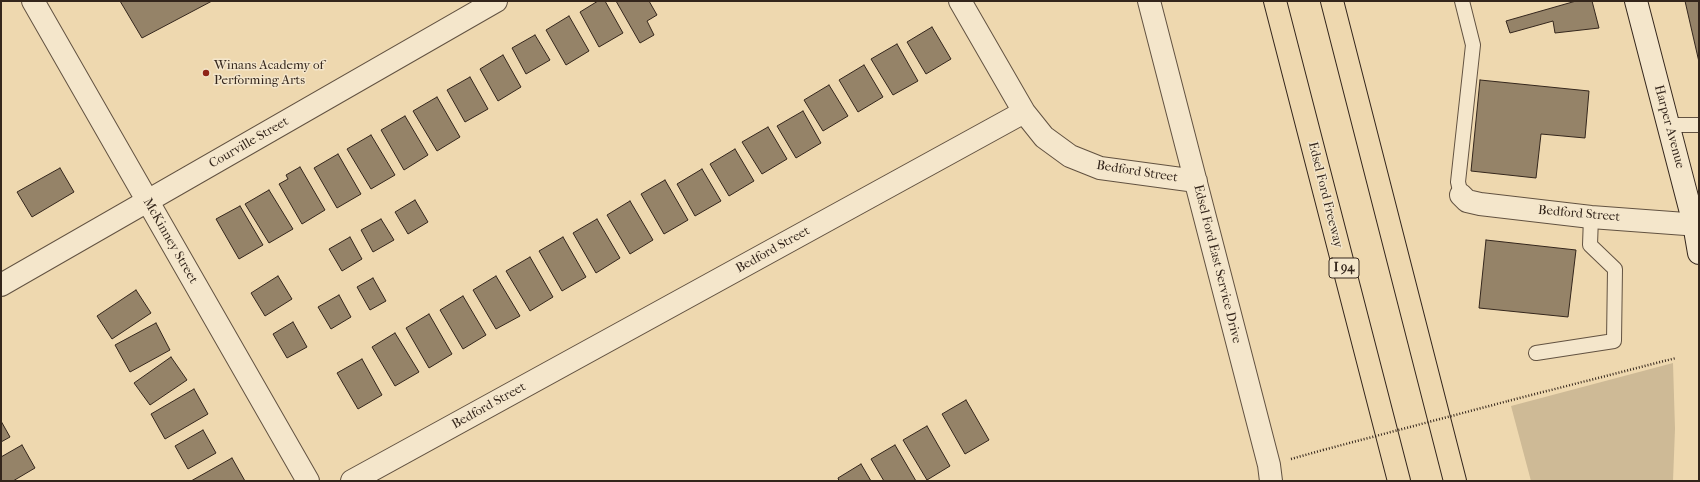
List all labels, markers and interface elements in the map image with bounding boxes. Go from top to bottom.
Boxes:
place label: Winans Academy of Performing Arts [214,58,324,89]
marker: Winans Academy of Performing Arts [201,68,211,78]
street label: Harper Avenue [1650,83,1688,171]
street label: Courville Street [207,114,291,172]
street label: Edsel Ford Freeway [1304,140,1346,250]
street label: Bedford Street [1095,158,1179,186]
street label: Edsel Ford East Service Drive [1190,183,1244,345]
street label: McKinney Street [139,196,201,286]
street label: Bedford Street [1537,203,1621,225]
street label: Bedford Street [733,223,813,277]
road number: I 94 [1329,258,1359,278]
street label: Bedford Street [449,379,529,433]

